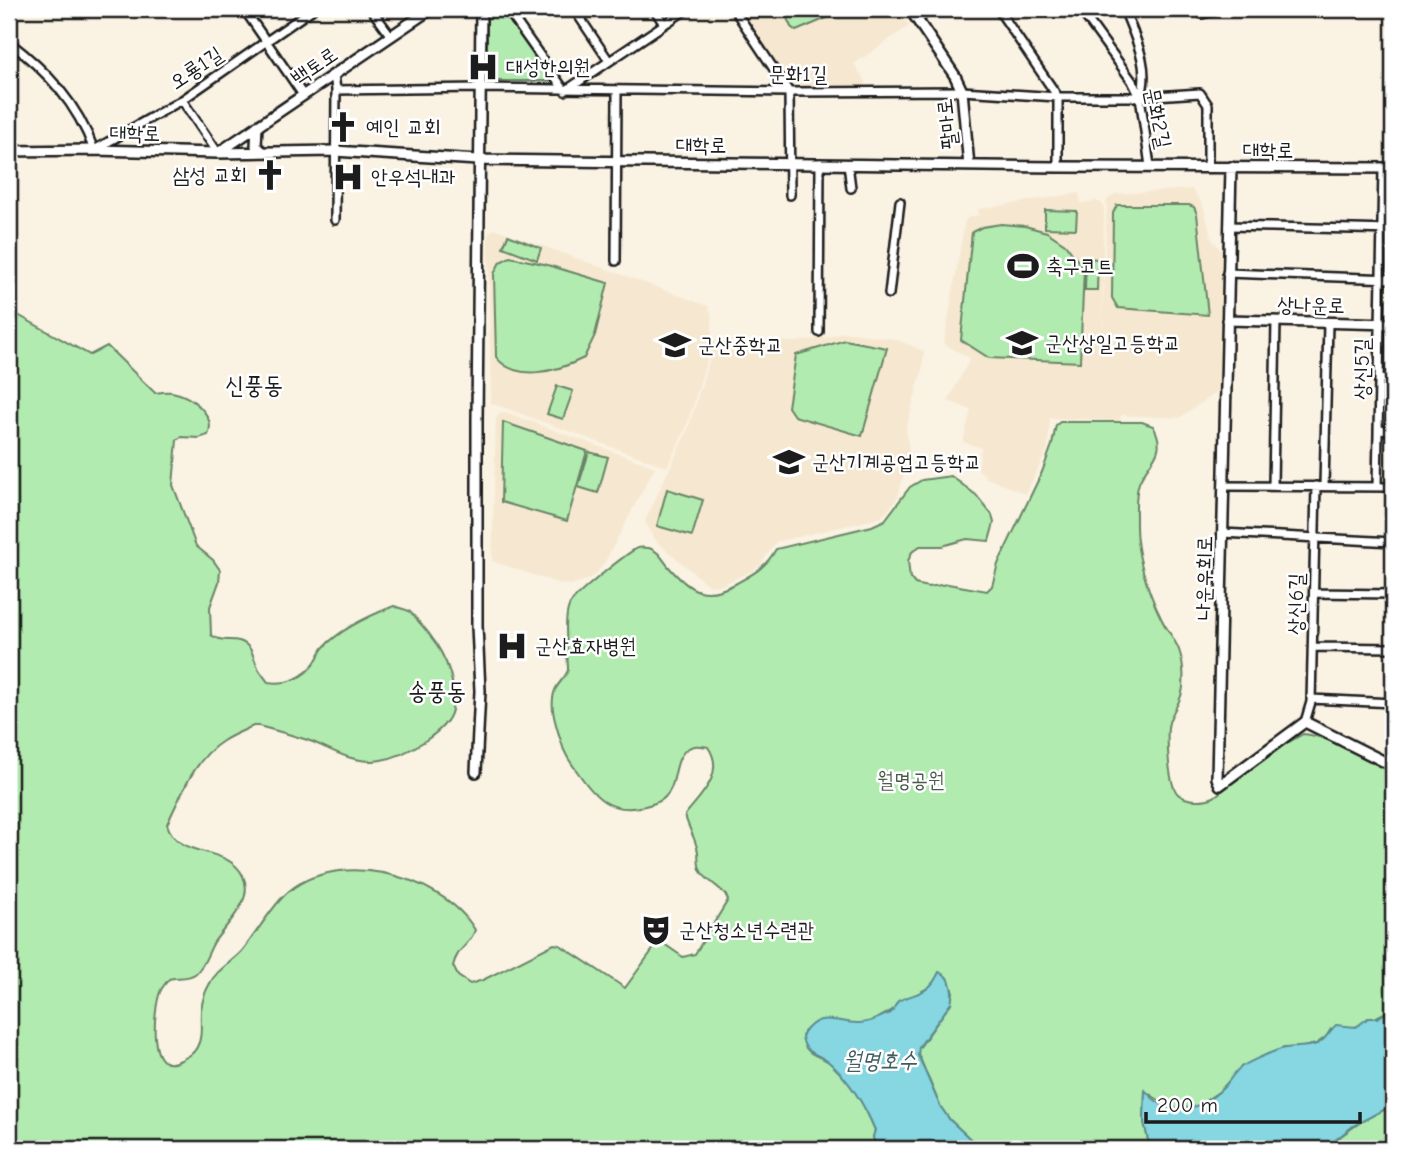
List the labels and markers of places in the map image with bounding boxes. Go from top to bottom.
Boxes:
hospital icon: 대성한의원 [466,50,500,84]
place label: 대성한의원 [506,55,591,79]
church icon: 예인 교회 [326,110,360,144]
place label: 예인 교회 [366,115,441,139]
church icon: 삼성 교회 [253,158,287,192]
hospital icon: 안우석내과 [331,160,365,194]
place label: 삼성 교회 [172,163,247,187]
place label: 안우석내과 [371,165,456,189]
sports icon: 축구코트 [1006,249,1040,283]
place label: 축구코트 [1046,254,1114,278]
school or university icon: 군산상일고등학교 [1005,326,1039,360]
school or university icon: 군산중학교 [658,328,692,362]
place label: 군산상일고등학교 [1045,331,1180,355]
place label: 군산중학교 [698,333,783,357]
school or university icon: 군산기계공업고등학교 [772,445,806,479]
place label: 군산기계공업고등학교 [812,450,981,474]
hospital icon: 군산효자병원 [495,629,529,663]
place label: 군산효자병원 [535,634,636,658]
theatre icon: 군산청소년수련관 [639,913,673,947]
place label: 군산청소년수련관 [679,918,814,942]

